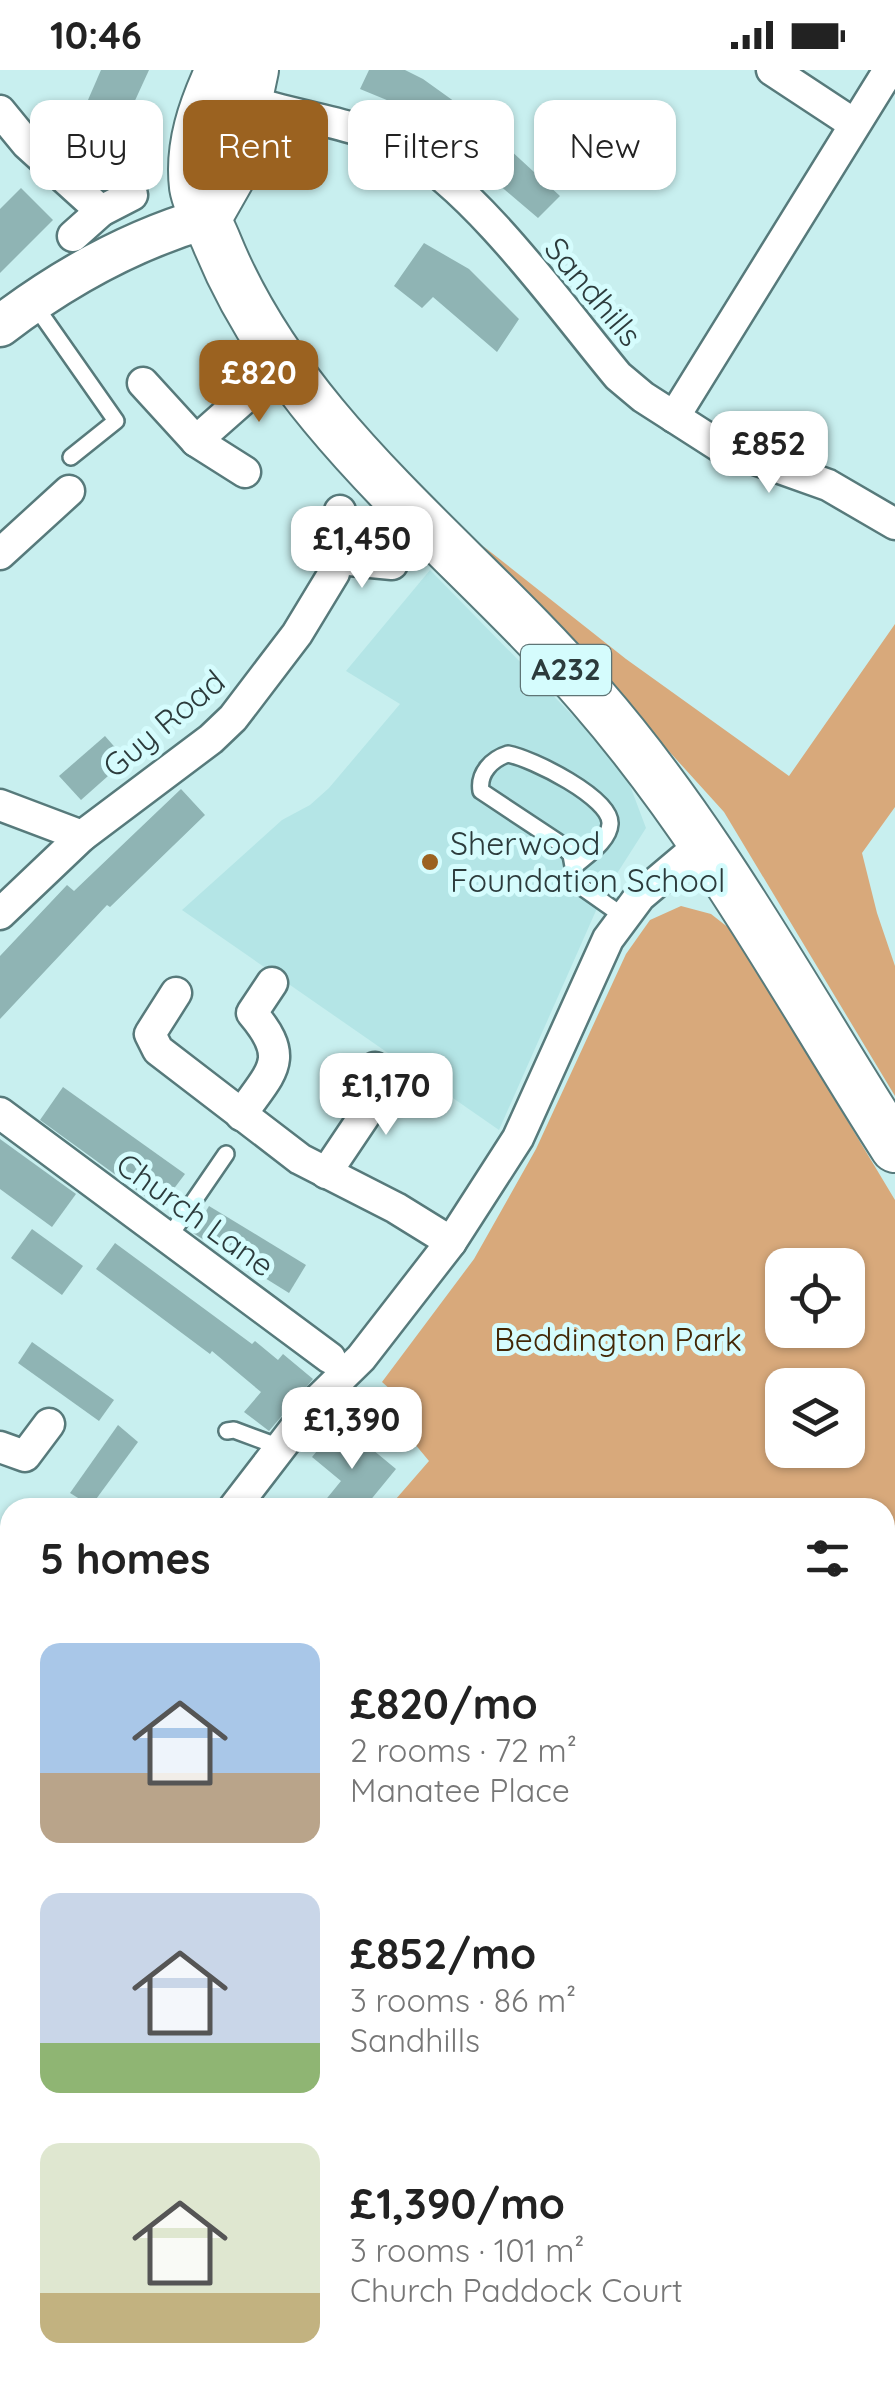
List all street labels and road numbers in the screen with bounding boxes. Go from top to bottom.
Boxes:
street label: Sandhills [537,229,651,354]
road number: A232 [521,645,611,695]
street label: Guy Road [94,661,232,786]
street label: Church Lane [109,1144,282,1285]

